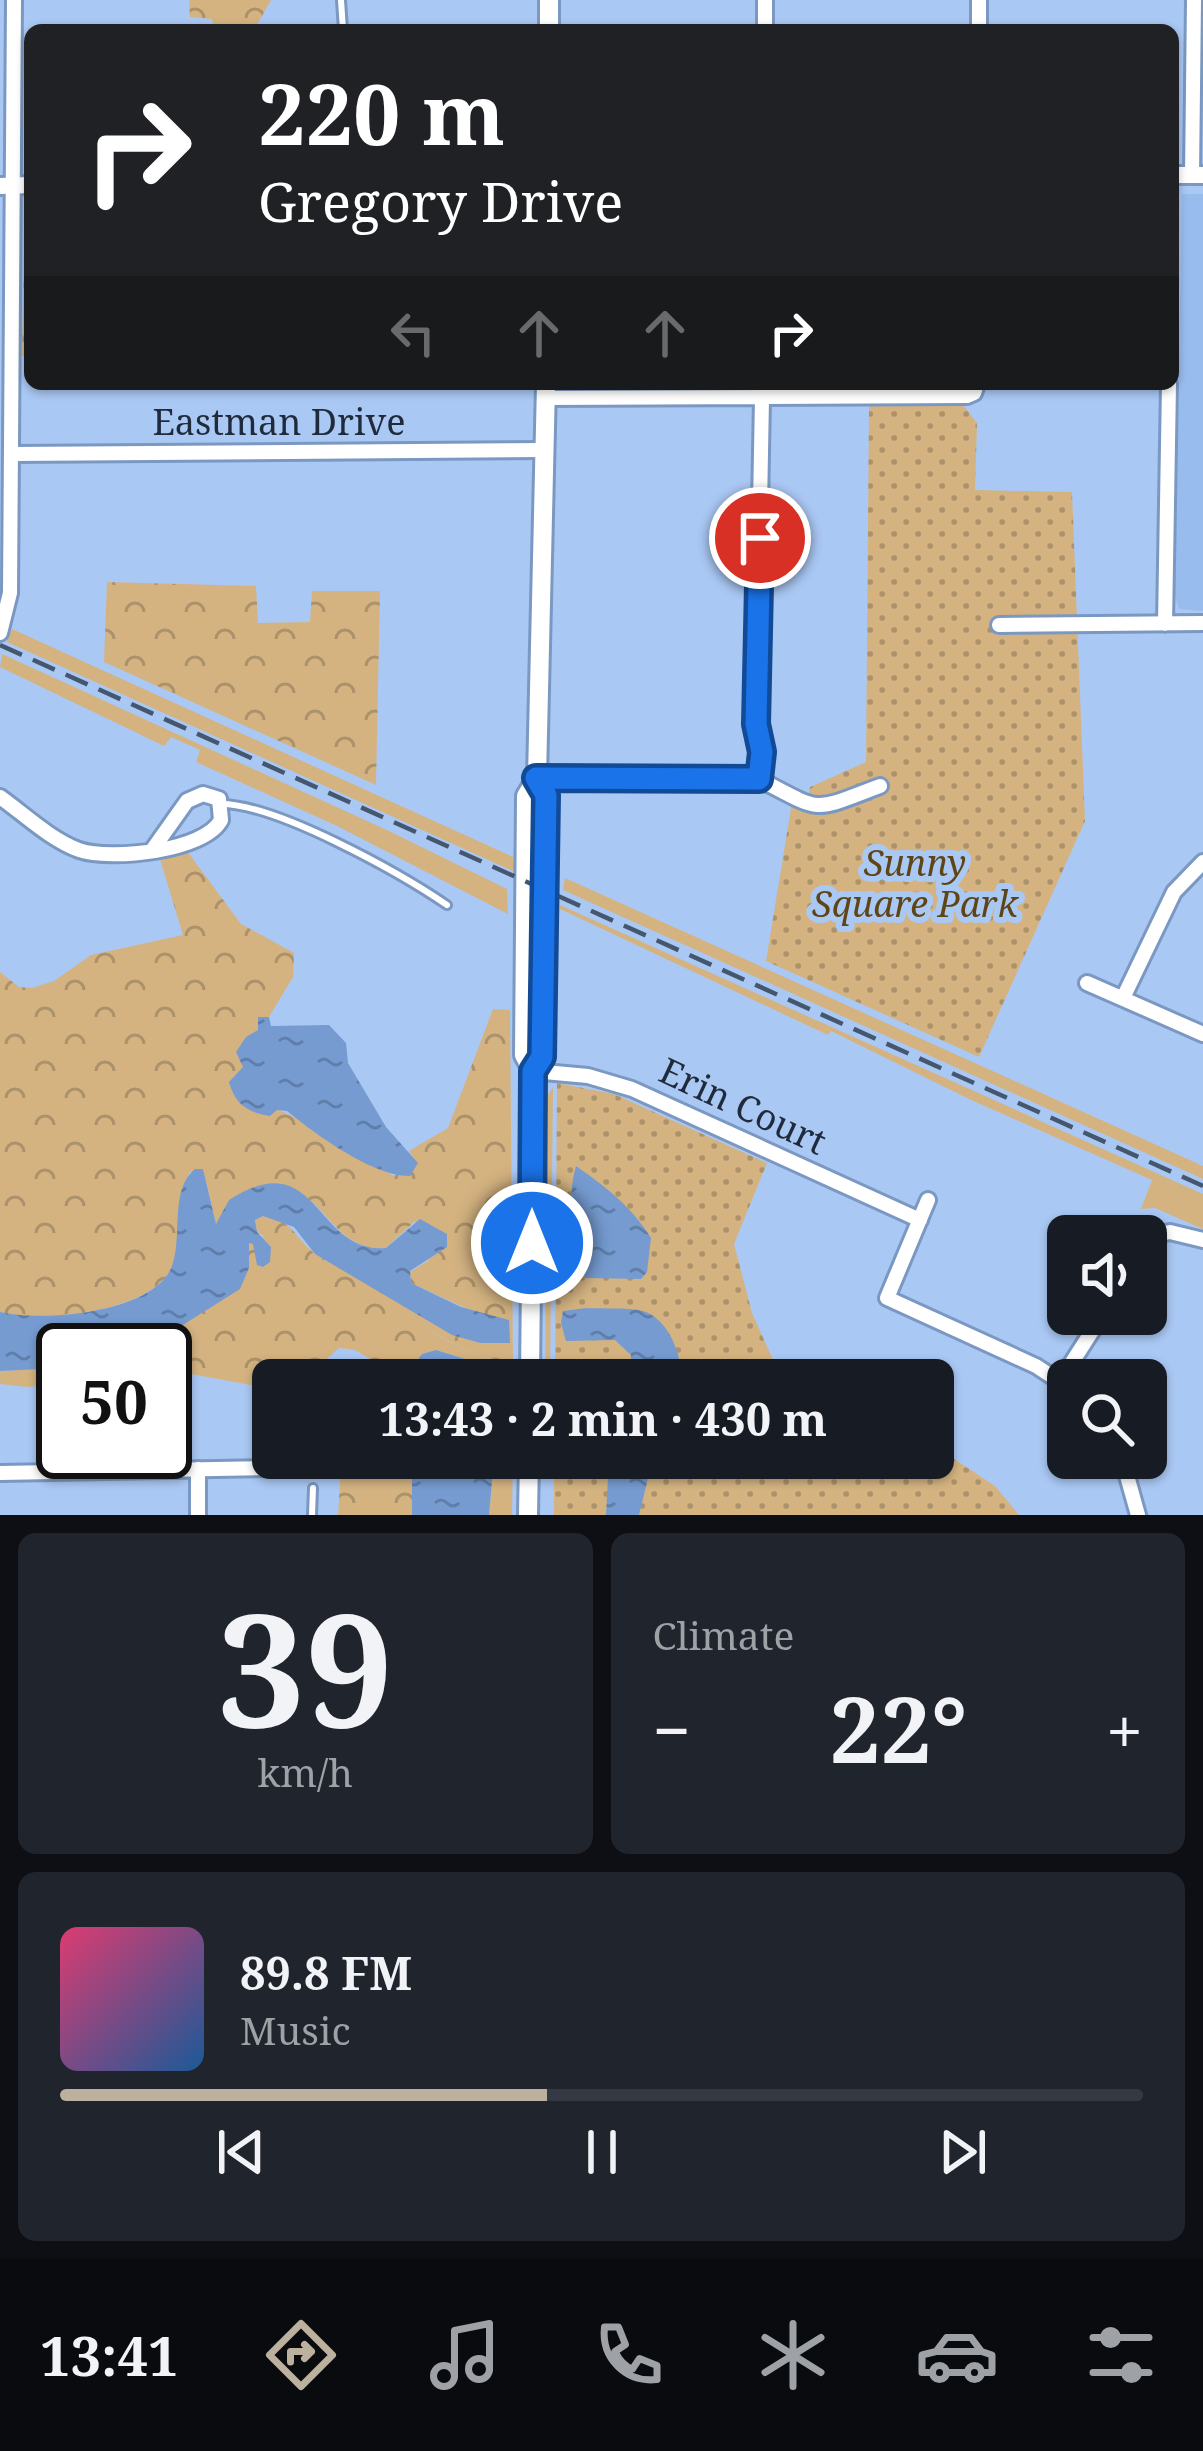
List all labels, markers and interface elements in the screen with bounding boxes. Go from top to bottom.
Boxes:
text: 220 m [258,55,505,170]
icon: right [60,72,216,228]
text: Gregory Drive [258,164,623,238]
icon: left [380,300,446,366]
icon: ahead [506,300,572,366]
icon: ahead [632,300,698,366]
icon: right [758,300,824,366]
street label: Eastman Drive [152,397,406,446]
pin [709,487,811,589]
icon: arrive [727,505,793,571]
park label: Sunny Square Park [812,838,1019,928]
street label: Erin Court [652,1046,835,1166]
position arrow [469,1180,595,1306]
map controls [1047,1215,1167,1479]
button: sound [1047,1215,1167,1335]
speed limit sign: 50 [36,1323,192,1479]
button: search [1047,1359,1167,1479]
text: 13:43 · 2 min · 430 m [379,1388,827,1449]
text: 39 [217,1560,393,1773]
text: Climate [653,1608,794,1661]
text: 22° [830,1667,967,1789]
text: − [653,1684,691,1774]
text: + [1106,1684,1143,1774]
text: km/h [257,1745,353,1798]
text: 89.8 FM [240,1942,412,2003]
text: Music [240,2003,351,2056]
icon: previous [208,2119,274,2185]
icon: pause [569,2119,635,2185]
icon: next [930,2119,996,2185]
icon: directions [259,2313,343,2397]
icon: music [423,2313,507,2397]
icon: phone [587,2313,671,2397]
icon: climate [751,2313,835,2397]
icon: car [915,2313,999,2397]
icon: filters [1079,2313,1163,2397]
text: 13:41 [40,2318,179,2392]

